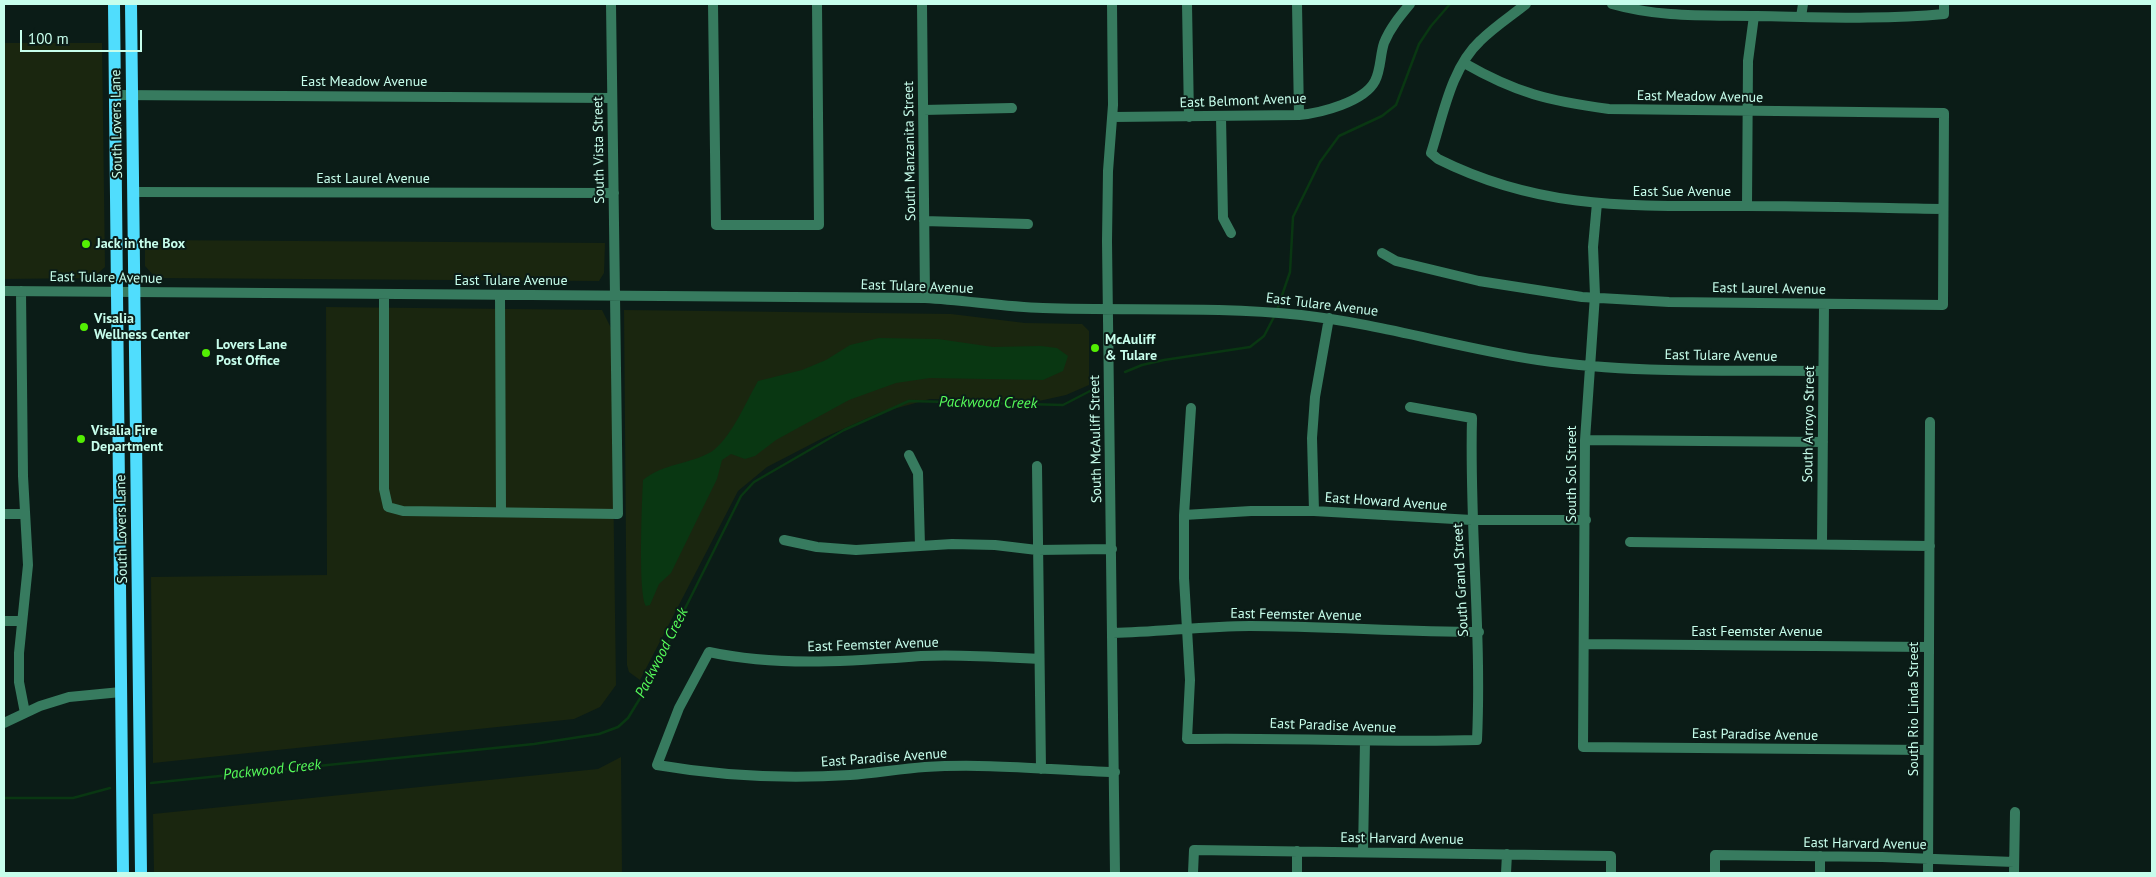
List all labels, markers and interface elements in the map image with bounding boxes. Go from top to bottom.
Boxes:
scale bar [22,20,145,52]
text: 100 m [28,29,69,48]
street label: South Lovers Lane [108,69,126,179]
street label: East Meadow Avenue [301,74,427,90]
street label: South Manzanita Street [900,81,920,221]
street label: East Meadow Avenue [1637,87,1763,107]
street label: East Belmont Avenue [1179,90,1307,112]
street label: South Vista Street [590,96,608,204]
street label: East Laurel Avenue [316,171,430,187]
street label: East Sue Avenue [1633,184,1731,200]
place label: Jack in the Box [96,236,185,252]
marker: Jack in the Box [80,238,92,250]
street label: East Tulare Avenue [49,269,163,287]
street label: East Tulare Avenue [454,273,568,289]
street label: East Tulare Avenue [860,277,974,297]
street label: East Laurel Avenue [1712,280,1826,298]
street label: East Tulare Avenue [1265,290,1379,320]
place label: Visalia Wellness Center [94,311,190,344]
marker: Visalia Wellness Center [78,321,90,333]
place label: McAuliff & Tulare [1105,332,1157,364]
place label: Lovers Lane Post Office [216,337,287,370]
marker: McAuliff & Tulare [1089,342,1101,354]
marker: Lovers Lane Post Office [200,347,212,359]
street label: East Tulare Avenue [1664,347,1778,365]
street label: South Arroyo Street [1800,365,1818,483]
street label: South McAuliff Street [1086,375,1106,503]
water label: Packwood Creek [939,393,1037,413]
place label: Visalia Fire Department [91,423,163,456]
street label: South Sol Street [1564,425,1580,523]
marker: Visalia Fire Department [75,433,87,445]
street label: South Lovers Lane [113,474,131,584]
street label: East Howard Avenue [1324,489,1448,515]
street label: South Grand Street [1450,523,1472,637]
water label: Packwood Creek [632,605,692,701]
street label: East Feemster Avenue [1230,605,1362,625]
street label: East Feemster Avenue [1691,624,1823,640]
street label: East Feemster Avenue [807,634,939,656]
street label: South Rio Linda Street [1906,642,1922,776]
street label: East Paradise Avenue [1269,715,1397,737]
street label: East Paradise Avenue [1692,725,1818,745]
street label: East Paradise Avenue [820,745,948,771]
water label: Packwood Creek [222,756,322,784]
street label: East Harvard Avenue [1340,830,1464,848]
street label: East Harvard Avenue [1803,835,1927,853]

